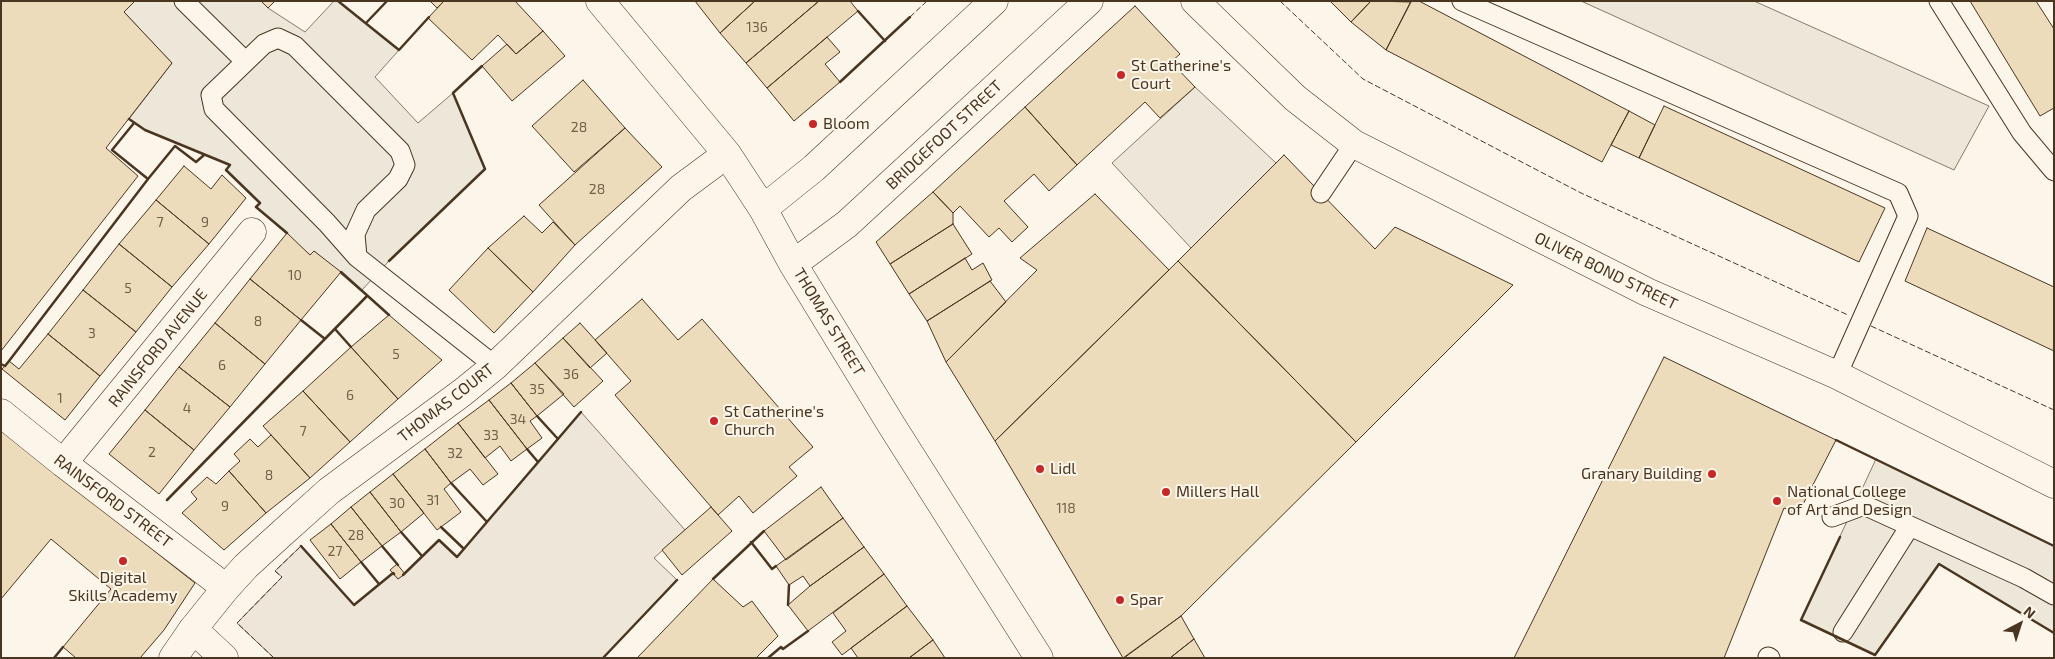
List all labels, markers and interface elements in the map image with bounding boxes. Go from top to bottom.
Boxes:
house number: 136 [746,19,768,35]
place label: St Catherine's Court [1131,56,1231,94]
marker: St Catherine's Court [1115,69,1127,81]
street label: BRIDGEFOOT STREET [882,76,1006,194]
place label: Bloom [823,114,870,134]
marker: Bloom [807,118,819,130]
house number: 28 [571,119,587,135]
house number: 28 [589,181,605,197]
house number: 7 [156,214,164,230]
house number: 9 [201,214,209,230]
street label: OLIVER BOND STREET [1531,228,1681,314]
street label: THOMAS STREET [789,265,869,379]
house number: 10 [288,267,302,283]
house number: 5 [124,280,132,296]
street label: RAINSFORD AVENUE [104,285,212,411]
house number: 8 [254,313,262,329]
house number: 3 [88,325,96,341]
house number: 5 [392,346,400,362]
house number: 6 [218,357,226,373]
street label: THOMAS COURT [394,360,498,446]
house number: 36 [563,366,579,382]
house number: 35 [529,381,545,397]
house number: 6 [346,387,354,403]
house number: 1 [57,390,63,406]
house number: 4 [183,400,191,416]
place label: St Catherine's Church [724,402,824,440]
house number: 34 [510,411,526,427]
marker: St Catherine's Church [708,415,720,427]
house number: 7 [299,423,307,439]
house number: 33 [483,427,499,443]
house number: 2 [148,444,156,460]
house number: 32 [447,445,463,461]
street label: RAINSFORD STREET [50,450,176,552]
place label: Lidl [1050,459,1076,479]
marker: Lidl [1034,463,1046,475]
place label: Granary Building [1581,464,1702,484]
house number: 8 [265,467,273,483]
marker: Granary Building [1706,468,1718,480]
place label: Millers Hall [1176,482,1259,502]
place label: National College of Art and Design [1787,482,1912,520]
marker: Millers Hall [1160,486,1172,498]
house number: 31 [426,492,440,508]
house number: 30 [389,495,405,511]
marker: National College of Art and Design [1771,495,1783,507]
house number: 9 [221,498,229,514]
house number: 118 [1056,500,1076,516]
house number: 28 [348,527,364,543]
house number: 27 [327,543,343,559]
marker: Digital Skills Academy [117,555,129,567]
place label: Digital Skills Academy [68,568,178,606]
place label: Spar [1130,590,1163,610]
marker: Spar [1114,594,1126,606]
north arrow [1995,599,2045,649]
text: N [2021,602,2039,622]

